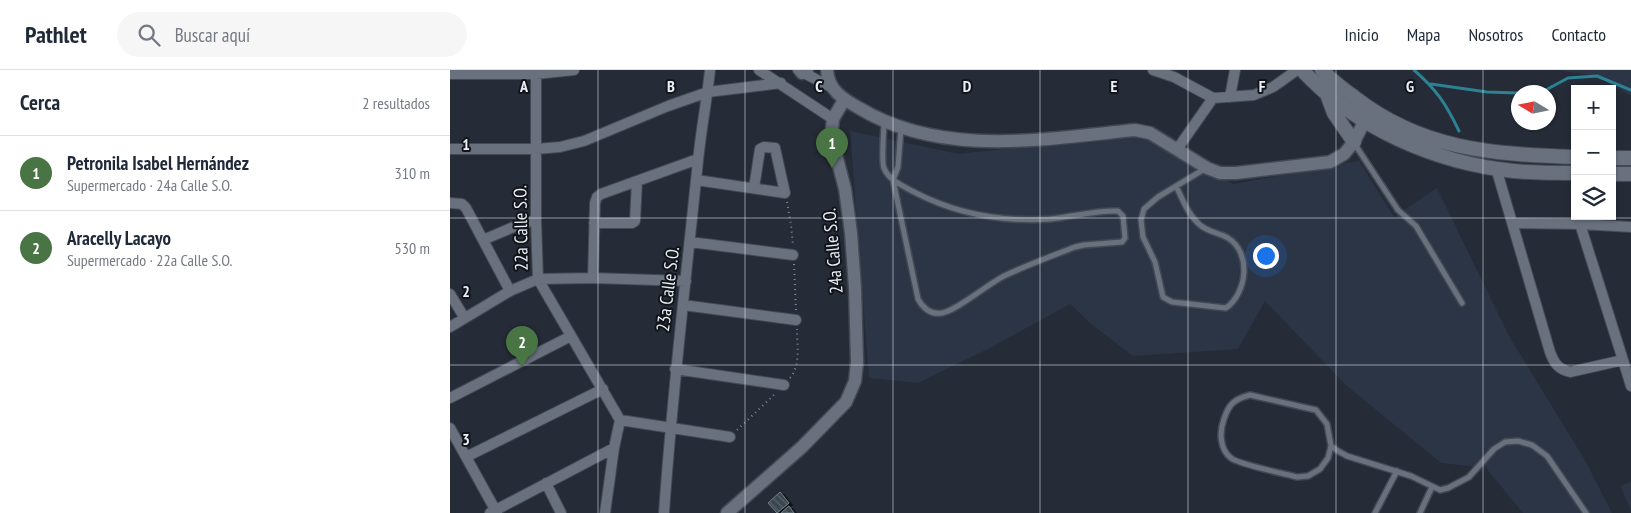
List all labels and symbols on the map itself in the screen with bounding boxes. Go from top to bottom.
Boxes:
text: A [519,76,529,96]
text: B [667,76,675,96]
text: C [815,76,823,96]
text: D [963,76,972,96]
text: E [1111,76,1118,96]
text: F [1259,76,1266,96]
text: G [1406,76,1414,96]
north arrow [1511,85,1556,130]
pin: 1 [816,127,848,168]
text: 1 [462,134,470,154]
street label: 22a Calle S.O. [508,185,533,271]
street label: 24a Calle S.O. [817,207,848,295]
your location [1253,243,1279,269]
street label: 23a Calle S.O. [651,245,684,333]
text: 2 [462,281,470,301]
pin: 2 [506,326,538,367]
text: 3 [462,429,470,449]

